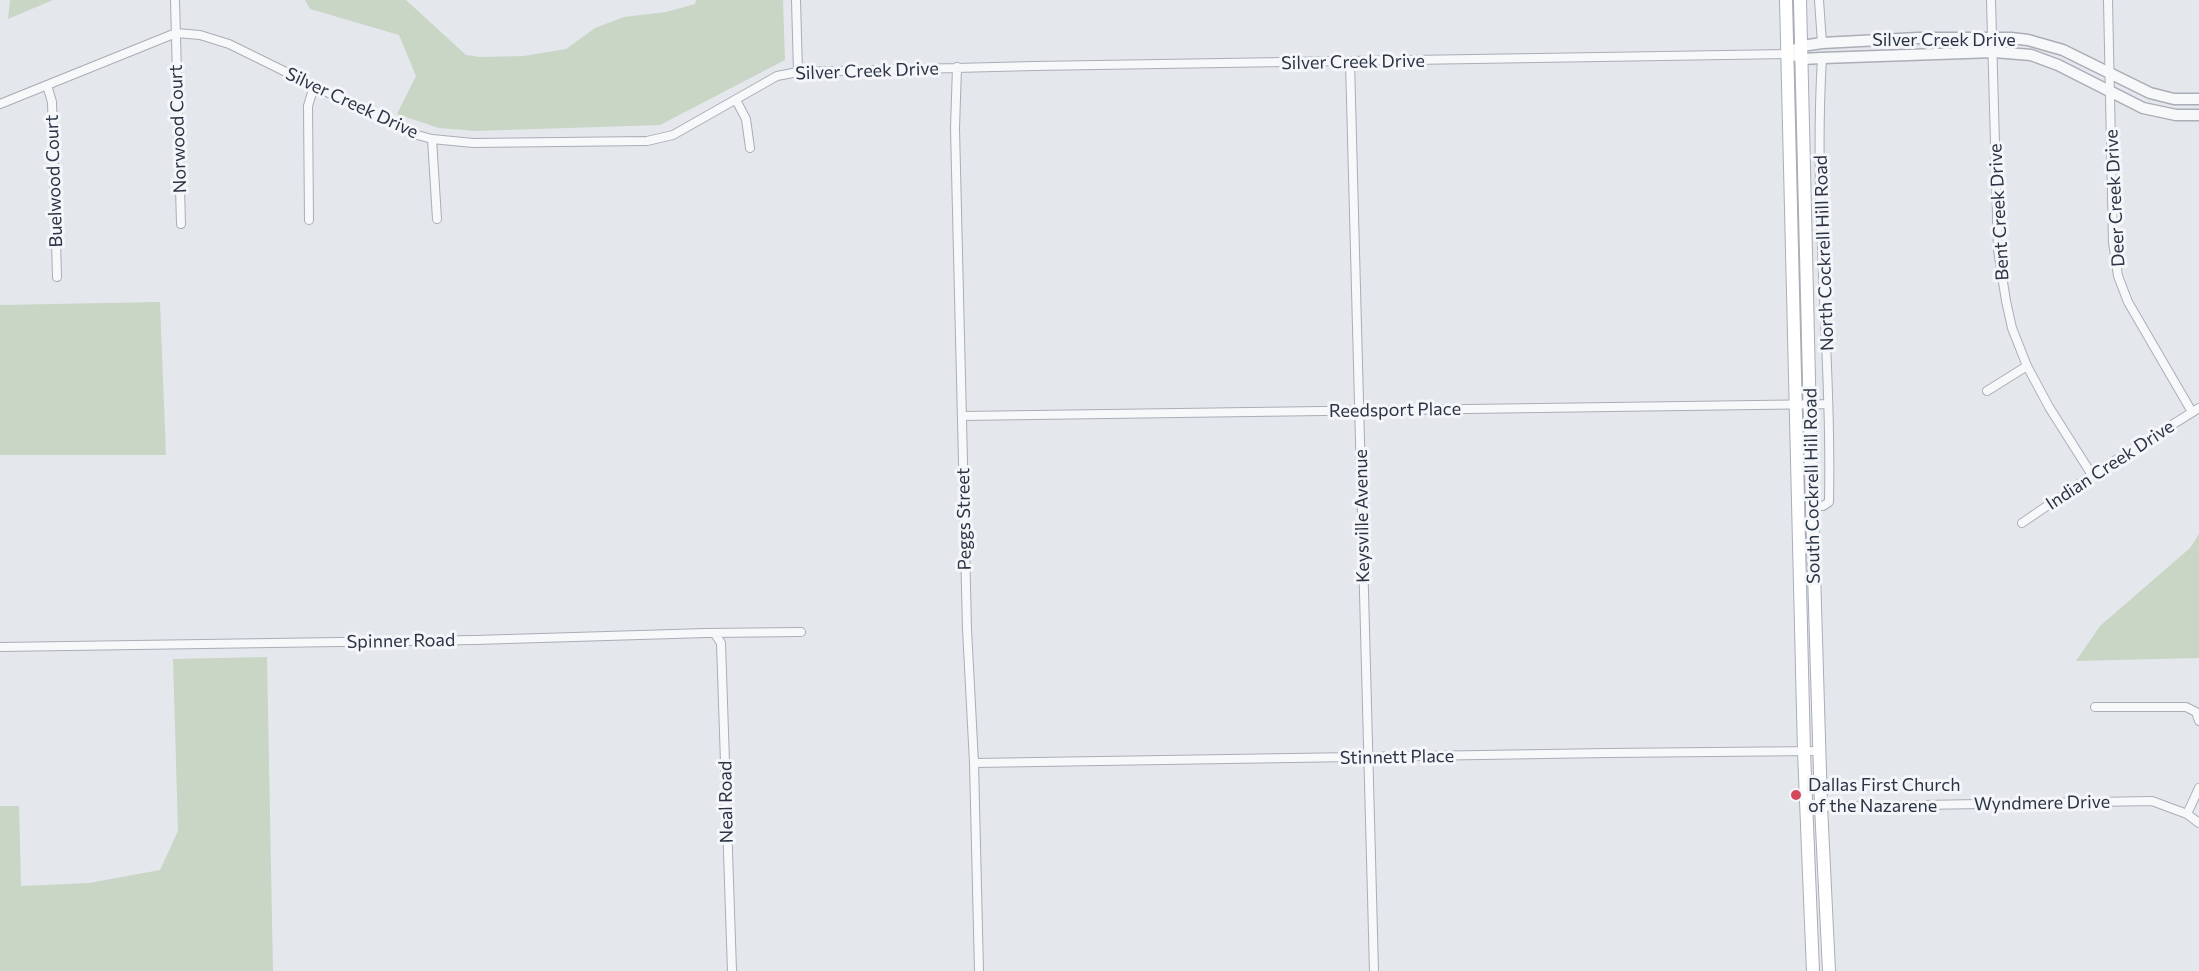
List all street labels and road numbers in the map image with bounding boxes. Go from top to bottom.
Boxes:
street label: Silver Creek Drive [1872,29,2016,51]
street label: Silver Creek Drive [1281,50,1425,74]
street label: Silver Creek Drive [795,58,939,84]
street label: Silver Creek Drive [282,63,422,143]
street label: Norwood Court [165,64,191,194]
street label: Buelwood Court [41,114,67,248]
street label: Deer Creek Drive [2101,129,2129,267]
street label: Bent Creek Drive [1985,143,2013,281]
street label: North Cockrell Hill Road [1810,155,1838,351]
street label: South Cockrell Hill Road [1799,388,1825,584]
street label: Reedsport Place [1329,398,1461,422]
street label: Indian Creek Drive [2042,416,2178,514]
street label: Keysville Avenue [1350,449,1374,583]
street label: Peggs Street [952,468,976,570]
street label: Spinner Road [347,629,455,653]
street label: Stinnett Place [1340,745,1454,769]
street label: Neal Road [714,761,738,843]
street label: Wyndmere Drive [1974,791,2110,815]

